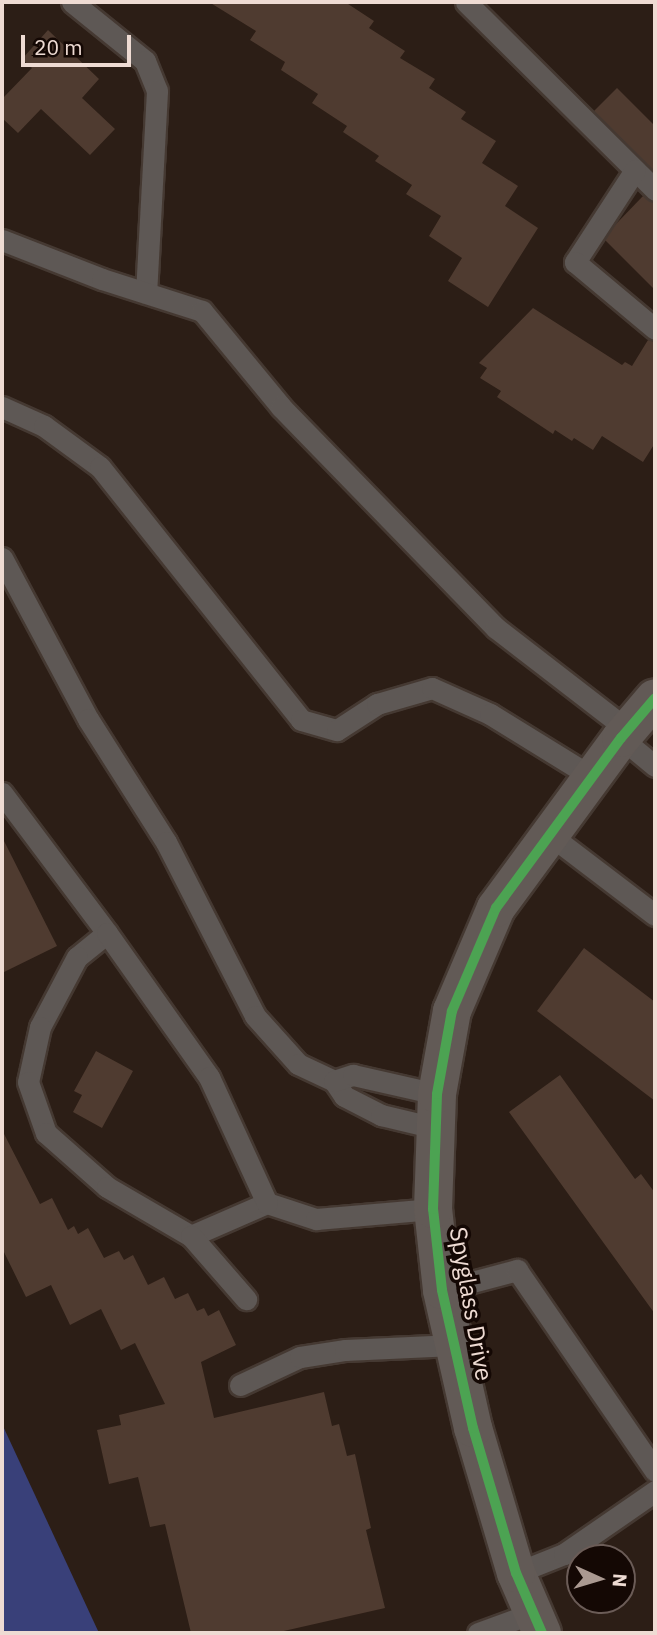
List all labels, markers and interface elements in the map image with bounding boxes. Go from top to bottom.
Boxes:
scale bar [24,21,135,65]
text: 20 m [34,33,83,61]
street label: Spyglass Drive [443,1225,499,1383]
north arrow [566,1544,636,1614]
text: N [608,1573,632,1588]

